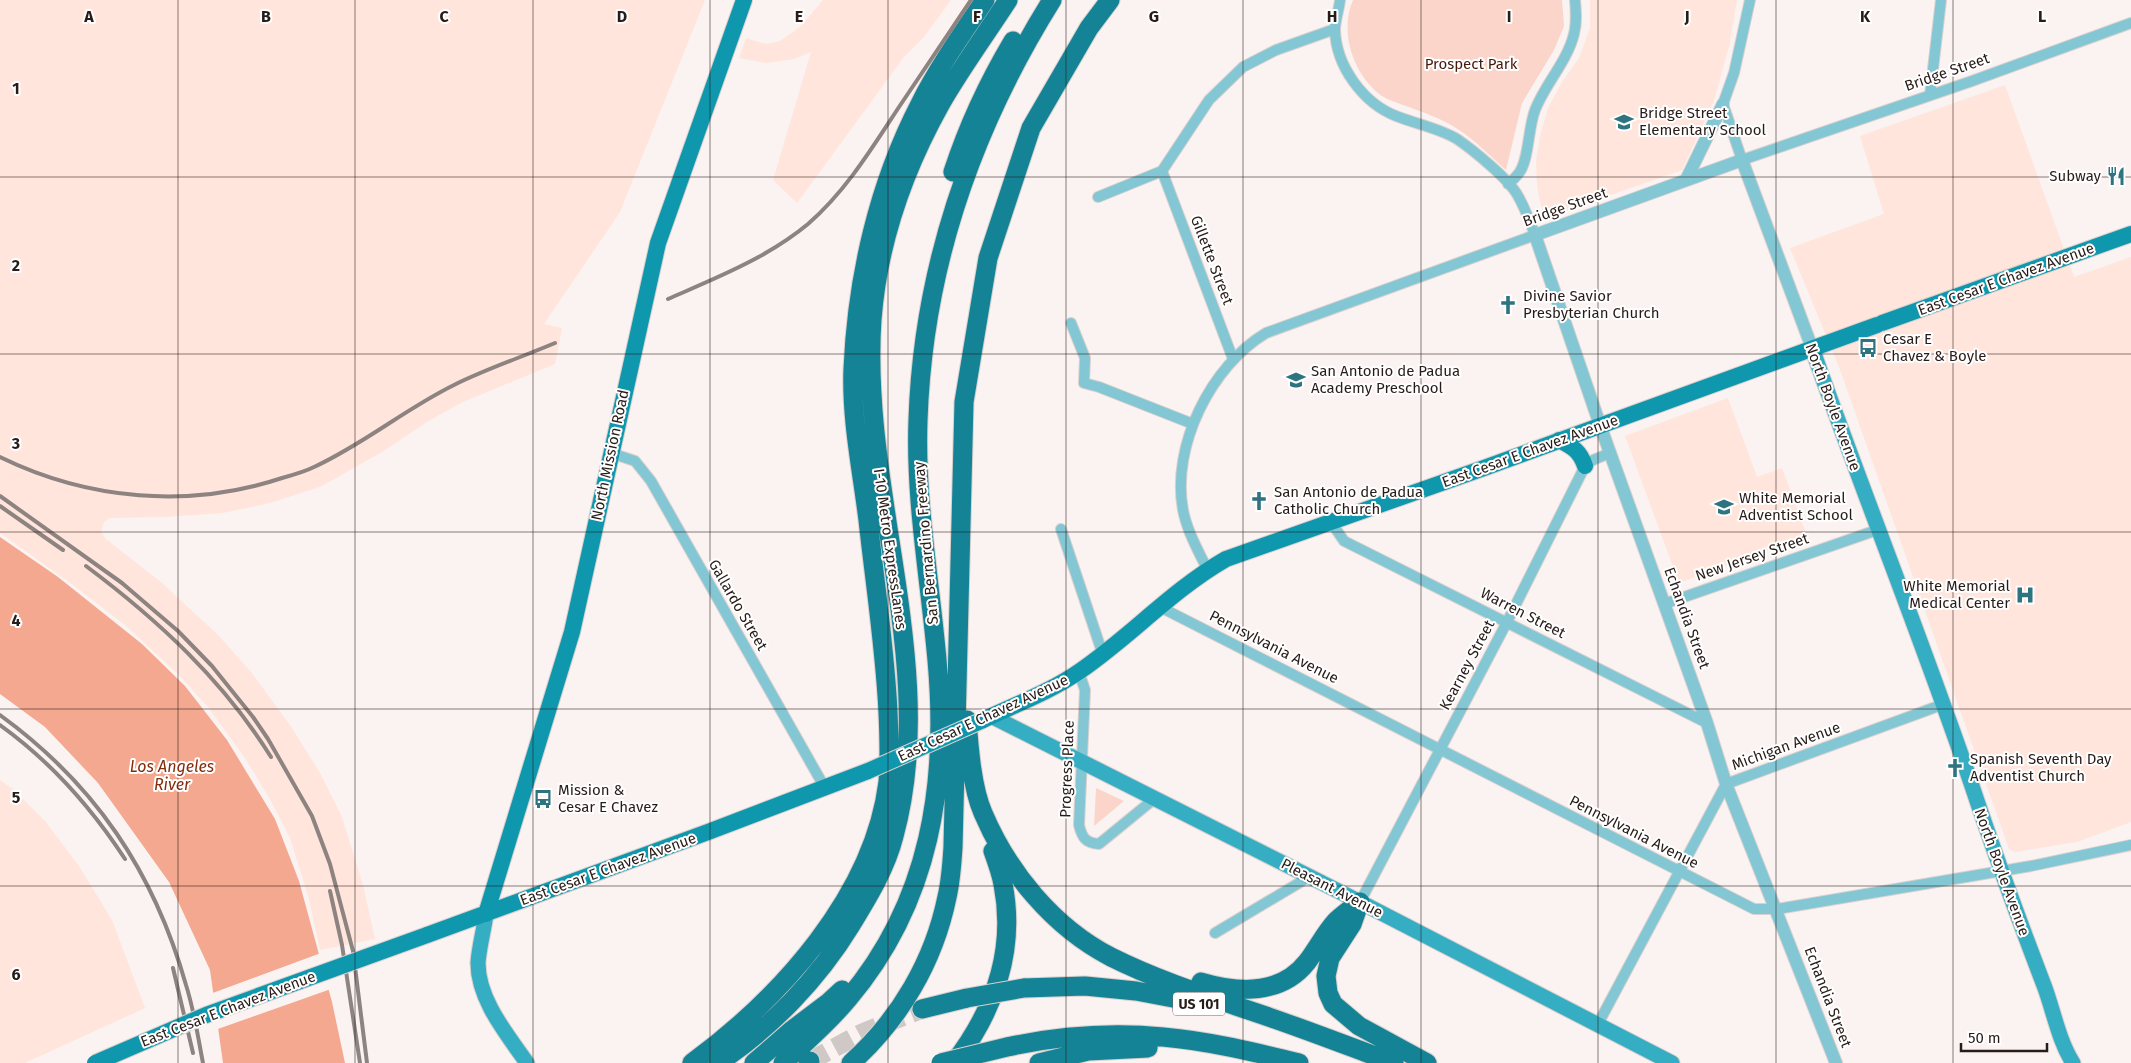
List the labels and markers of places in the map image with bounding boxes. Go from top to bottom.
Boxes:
place label: Bridge Street Elementary School [1639,104,1767,139]
school or university icon: Bridge Street Elementary School [1613,111,1635,133]
restaurant icon: Subway [2105,165,2127,187]
place label: Subway [2049,167,2102,185]
place label: Divine Savior Presbyterian Church [1523,287,1660,322]
church icon: Divine Savior Presbyterian Church [1497,294,1519,316]
place label: Cesar E Chavez & Boyle [1883,330,1987,365]
bus stop icon: Cesar E Chavez & Boyle [1857,337,1879,359]
place label: San Antonio de Padua Academy Preschool [1311,362,1460,397]
school or university icon: San Antonio de Padua Academy Preschool [1285,369,1307,391]
place label: San Antonio de Padua Catholic Church [1274,483,1423,518]
place label: White Memorial Adventist School [1739,489,1854,524]
church icon: San Antonio de Padua Catholic Church [1248,490,1270,512]
school or university icon: White Memorial Adventist School [1713,496,1735,518]
place label: White Memorial Medical Center [1903,577,2011,612]
hospital icon: White Memorial Medical Center [2014,584,2036,606]
place label: Spanish Seventh Day Adventist Church [1970,750,2112,785]
church icon: Spanish Seventh Day Adventist Church [1944,757,1966,779]
place label: Mission & Cesar E Chavez [558,781,658,816]
bus stop icon: Mission & Cesar E Chavez [532,788,554,810]

